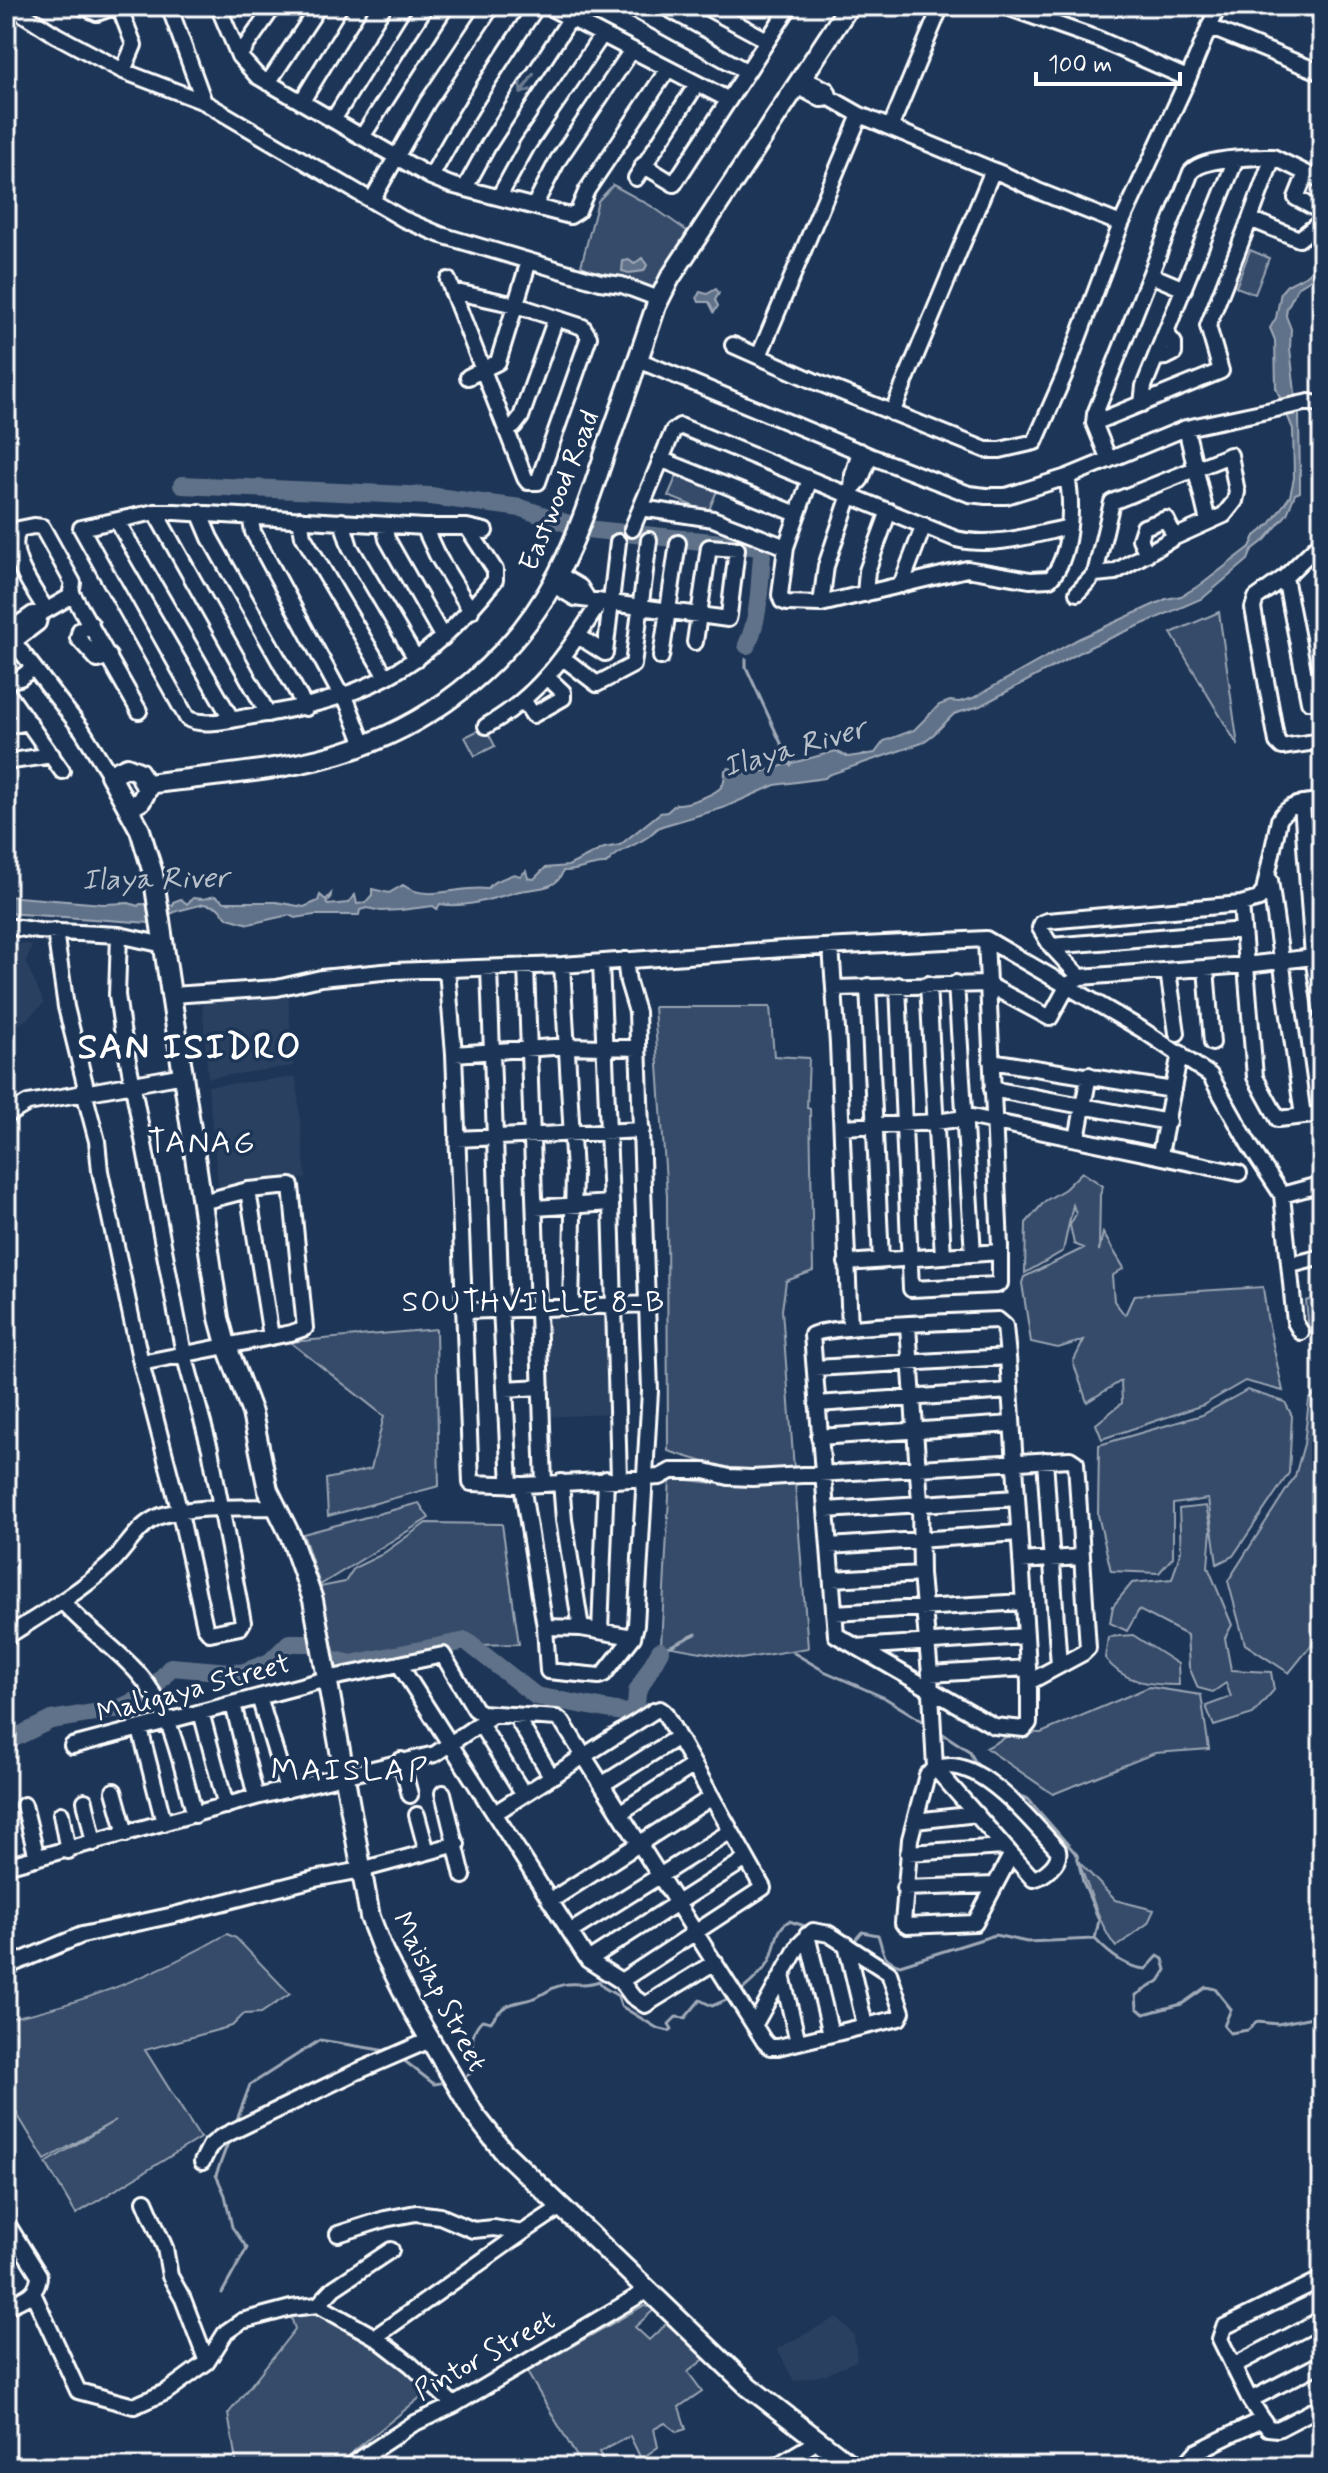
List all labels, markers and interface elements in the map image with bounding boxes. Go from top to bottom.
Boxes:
scale bar [1036,36,1180,86]
text: 100 m [1048,50,1112,81]
one-way arrow [519,72,535,95]
street label: Eastwood Road [511,405,609,577]
water label: Ilaya River [719,709,874,787]
water label: Ilaya River [81,859,232,900]
district label: SAN ISIDRO [77,1025,303,1072]
district label: TANAG [148,1122,256,1164]
district label: SOUTHVILLE 8-B [402,1283,666,1322]
street label: Maligaya Street [93,1646,295,1733]
district label: MAISLAP [271,1750,429,1792]
street label: Maislap Street [383,1906,495,2078]
street label: Pintor Street [408,2302,562,2410]

